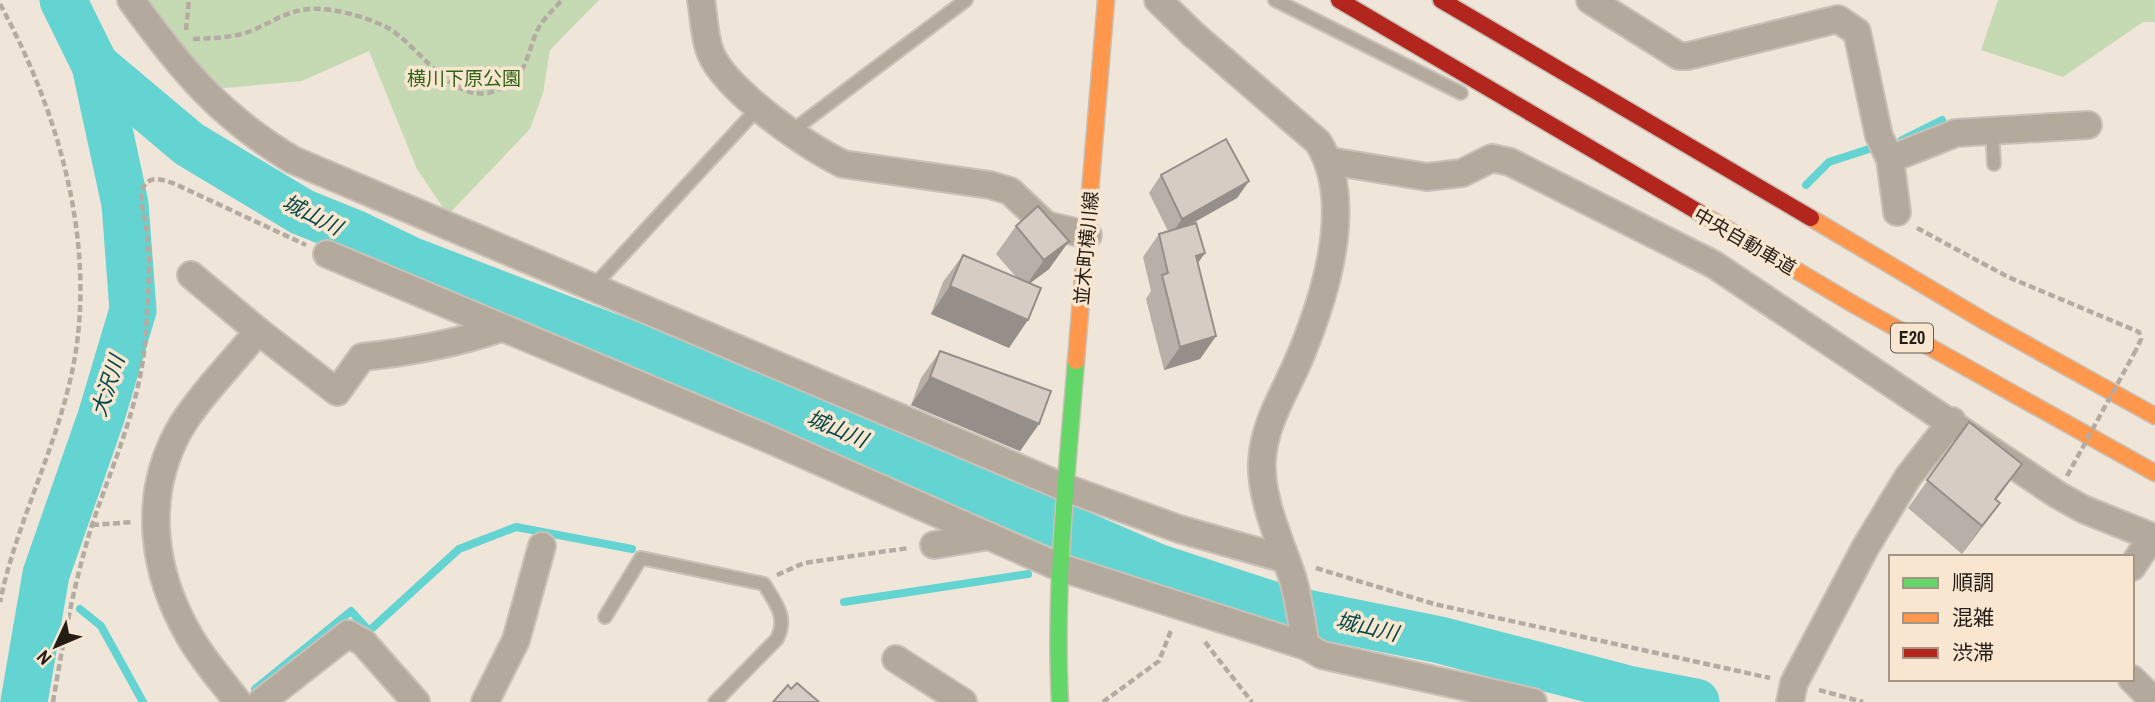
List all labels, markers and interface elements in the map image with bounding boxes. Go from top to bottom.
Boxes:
park label: 横川下原公園 [407,65,521,91]
water label: 城山川 [278,187,349,243]
street label: 並木町横川線 [1068,190,1104,306]
street label: 中央自動車道 [1689,201,1801,281]
road number: E20 [1891,324,1933,352]
water label: 大沢川 [84,350,132,420]
water label: 城山川 [803,403,874,455]
legend [1889,555,2134,681]
text: 順調 [1952,568,1994,597]
text: 混雑 [1952,603,1994,632]
water label: 城山川 [1333,605,1403,648]
north arrow [21,611,91,681]
text: 渋滞 [1952,638,1994,667]
text: N [31,645,57,671]

